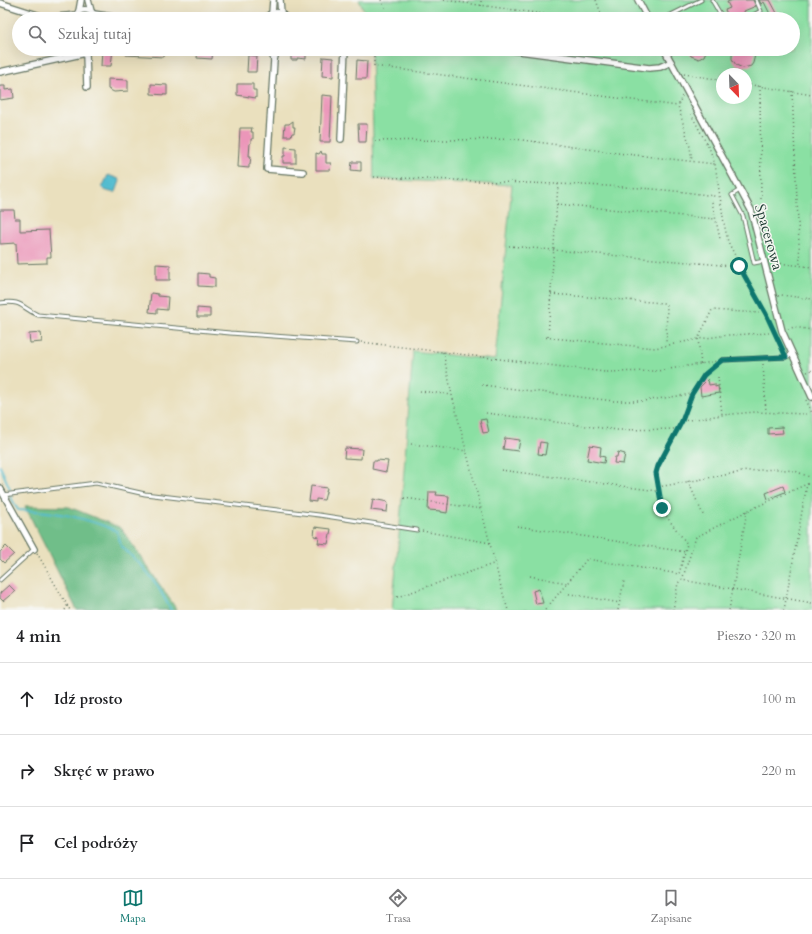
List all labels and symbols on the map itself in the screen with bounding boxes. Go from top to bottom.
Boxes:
north arrow [716,68,752,104]
street label: Spacerowa [750,202,788,273]
route start [730,257,748,275]
route end [653,499,671,517]

